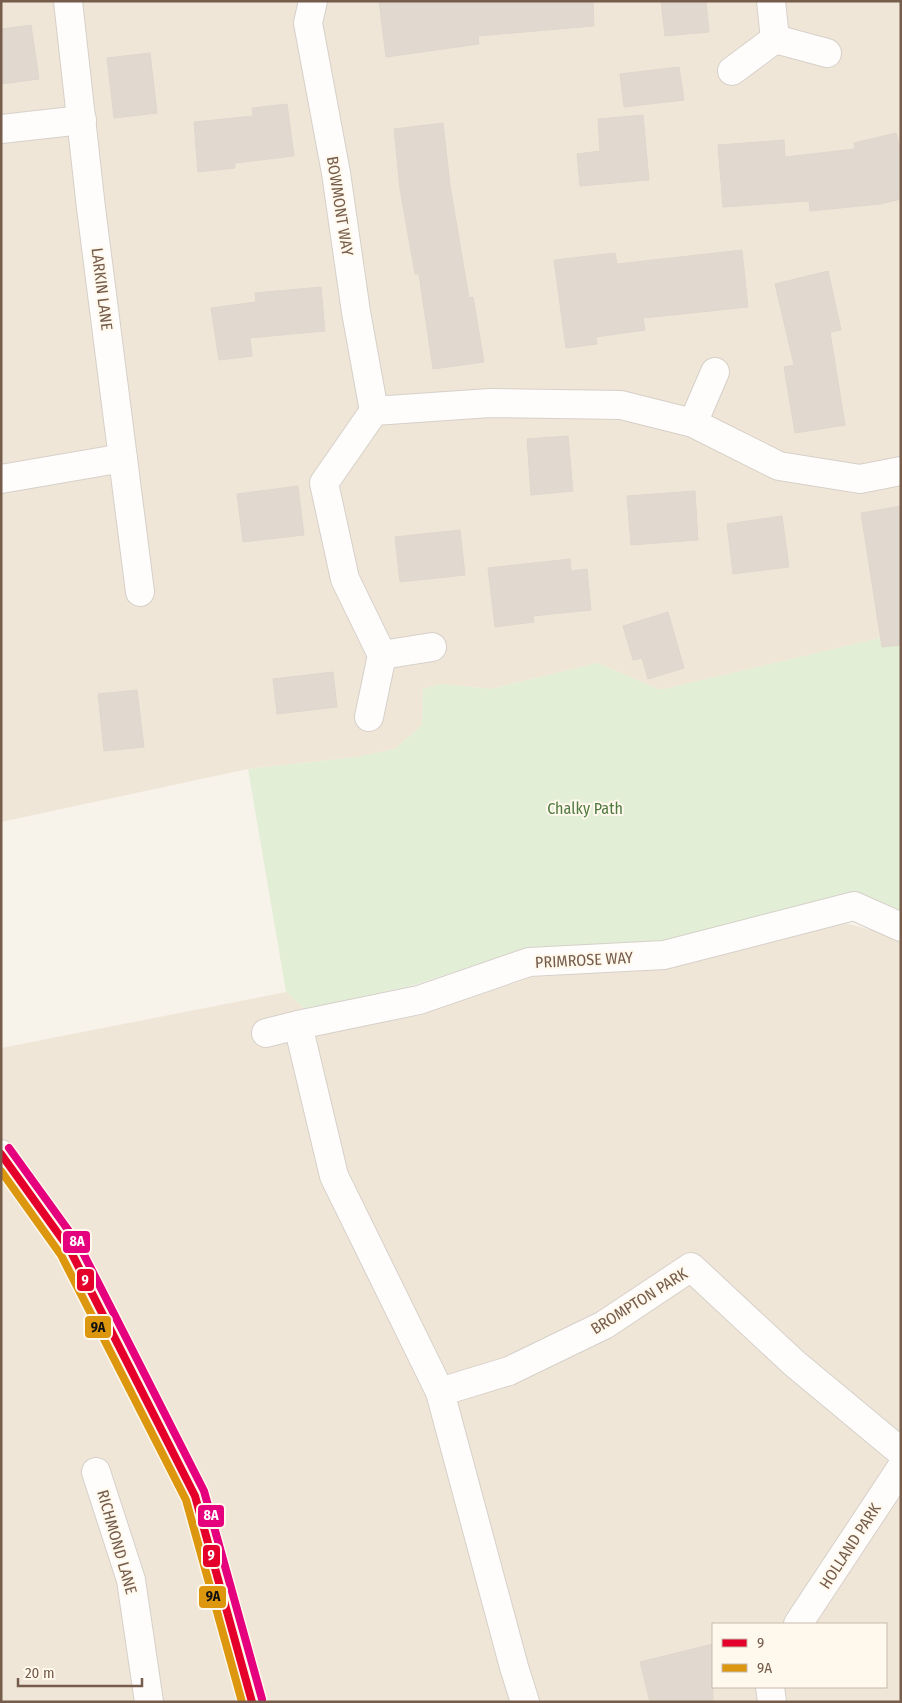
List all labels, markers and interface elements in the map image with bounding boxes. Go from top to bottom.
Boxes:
street label: BOWMONT WAY [323,155,357,257]
street label: LARKIN LANE [88,247,116,331]
park label: Chalky Path [547,799,623,818]
street label: PRIMROSE WAY [535,948,633,972]
line badge: 8A [62,1230,91,1254]
text: 8A [70,1233,85,1250]
street label: BROMPTON PARK [587,1264,691,1338]
line badge: 9 [76,1268,95,1292]
text: 9 [81,1272,89,1289]
line badge: 9A [84,1315,112,1339]
text: 9A [91,1319,106,1336]
street label: RICHMOND LANE [93,1488,141,1596]
street label: HOLLAND PARK [815,1499,885,1592]
line badge: 8A [197,1504,225,1528]
text: 8A [204,1507,219,1524]
line badge: 9 [202,1544,221,1568]
text: 9 [207,1547,215,1564]
line badge: 9A [198,1585,227,1609]
text: 9A [206,1588,221,1605]
legend [712,1623,887,1688]
text: 9 [757,1634,764,1652]
scale bar [18,1656,141,1688]
text: 9A [757,1659,772,1677]
text: 20 m [25,1664,55,1682]

